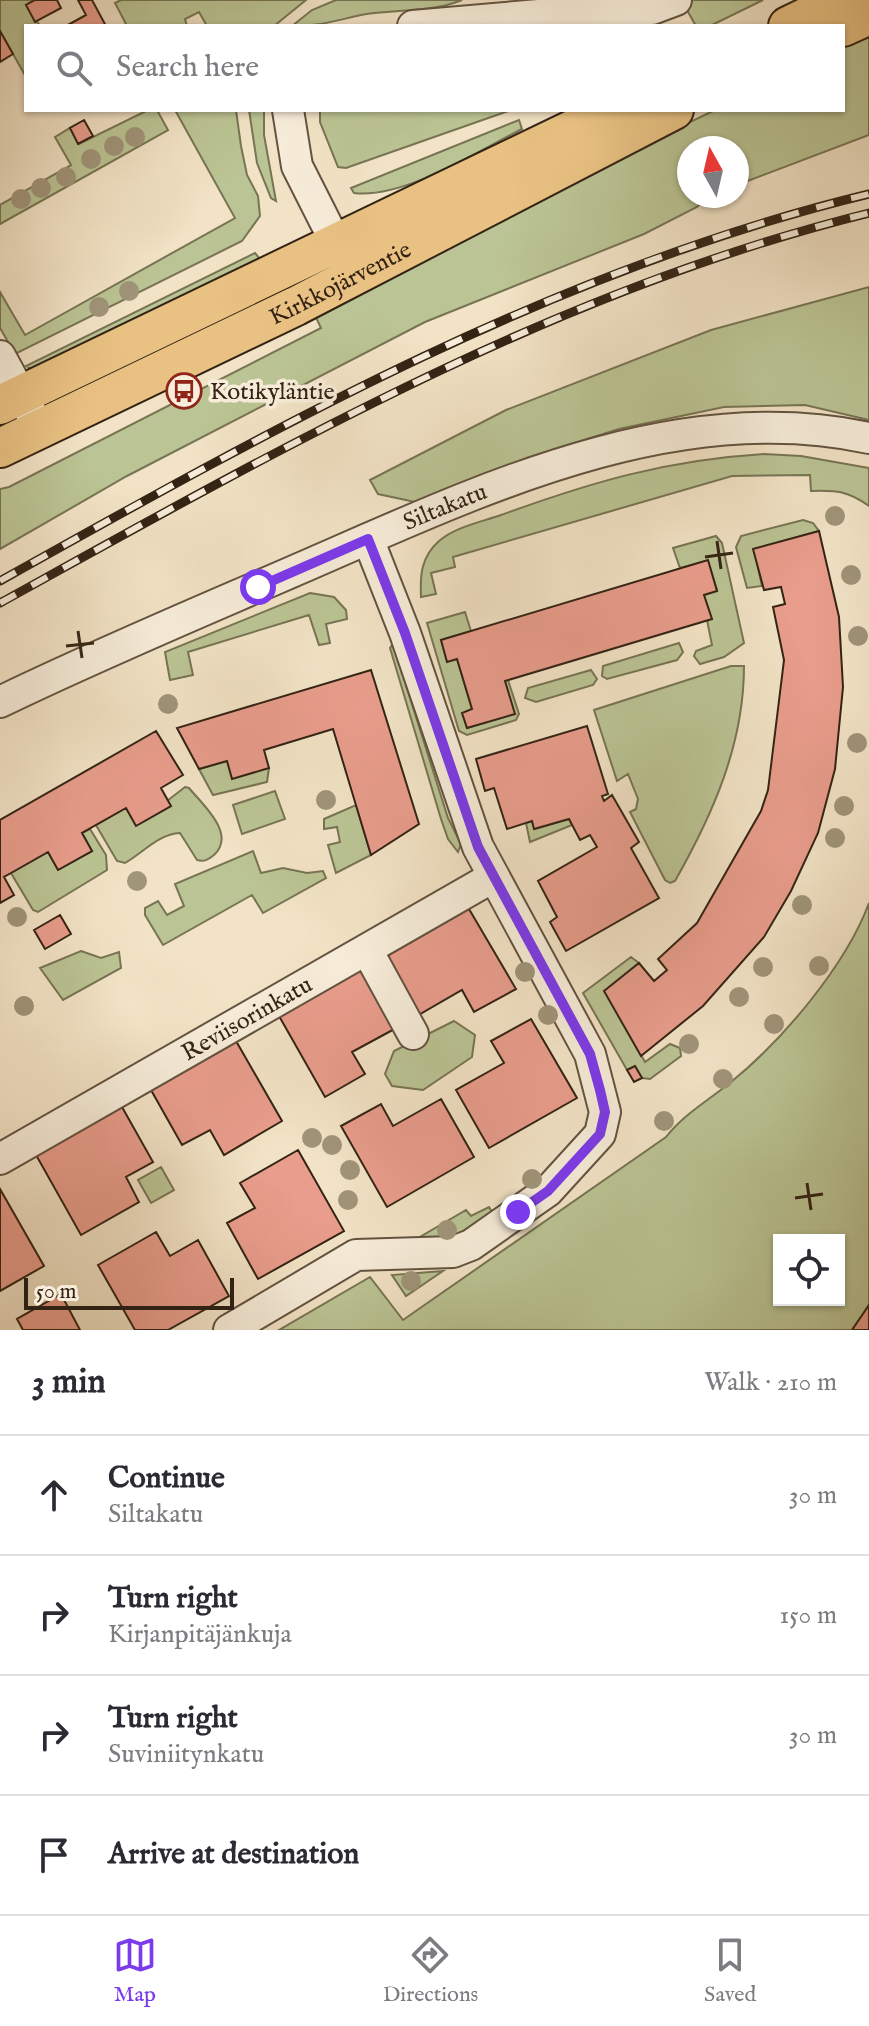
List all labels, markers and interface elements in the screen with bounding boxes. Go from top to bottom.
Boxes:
search box [24,24,845,112]
icon: search [52,46,96,90]
text: Search here [116,49,259,87]
north arrow [677,136,749,208]
street label: Kirkkojärventie [265,235,417,333]
bus stop icon: Kotikyläntie [165,372,203,410]
place label: Kotikyläntie [210,377,335,408]
street label: Siltakatu [399,477,492,539]
route start [240,569,276,605]
street label: Reviisorinkatu [176,970,318,1069]
route end [500,1194,536,1230]
map controls [773,1234,845,1306]
button: locate [773,1234,845,1306]
scale bar [24,1274,234,1310]
text: 50 m [36,1278,77,1306]
text: 3 min [32,1361,106,1404]
text: Walk · 210 m [704,1366,837,1399]
text: Continue [108,1460,225,1498]
icon: ahead [32,1473,76,1517]
text: 30 m [789,1479,837,1512]
text: Siltakatu [108,1498,203,1531]
text: Turn right [108,1580,238,1618]
icon: right [32,1593,76,1637]
text: 150 m [779,1599,837,1632]
text: Kirjanpitäjänkuja [108,1618,292,1651]
text: Turn right [108,1700,238,1738]
icon: right [32,1713,76,1757]
text: 30 m [789,1719,837,1752]
text: Suviniitynkatu [108,1738,264,1771]
icon: arrive [32,1833,76,1877]
text: Arrive at destination [108,1836,359,1874]
tab: Map [113,1933,157,2009]
tab: Directions [383,1933,478,2009]
tab: Saved [704,1933,756,2009]

